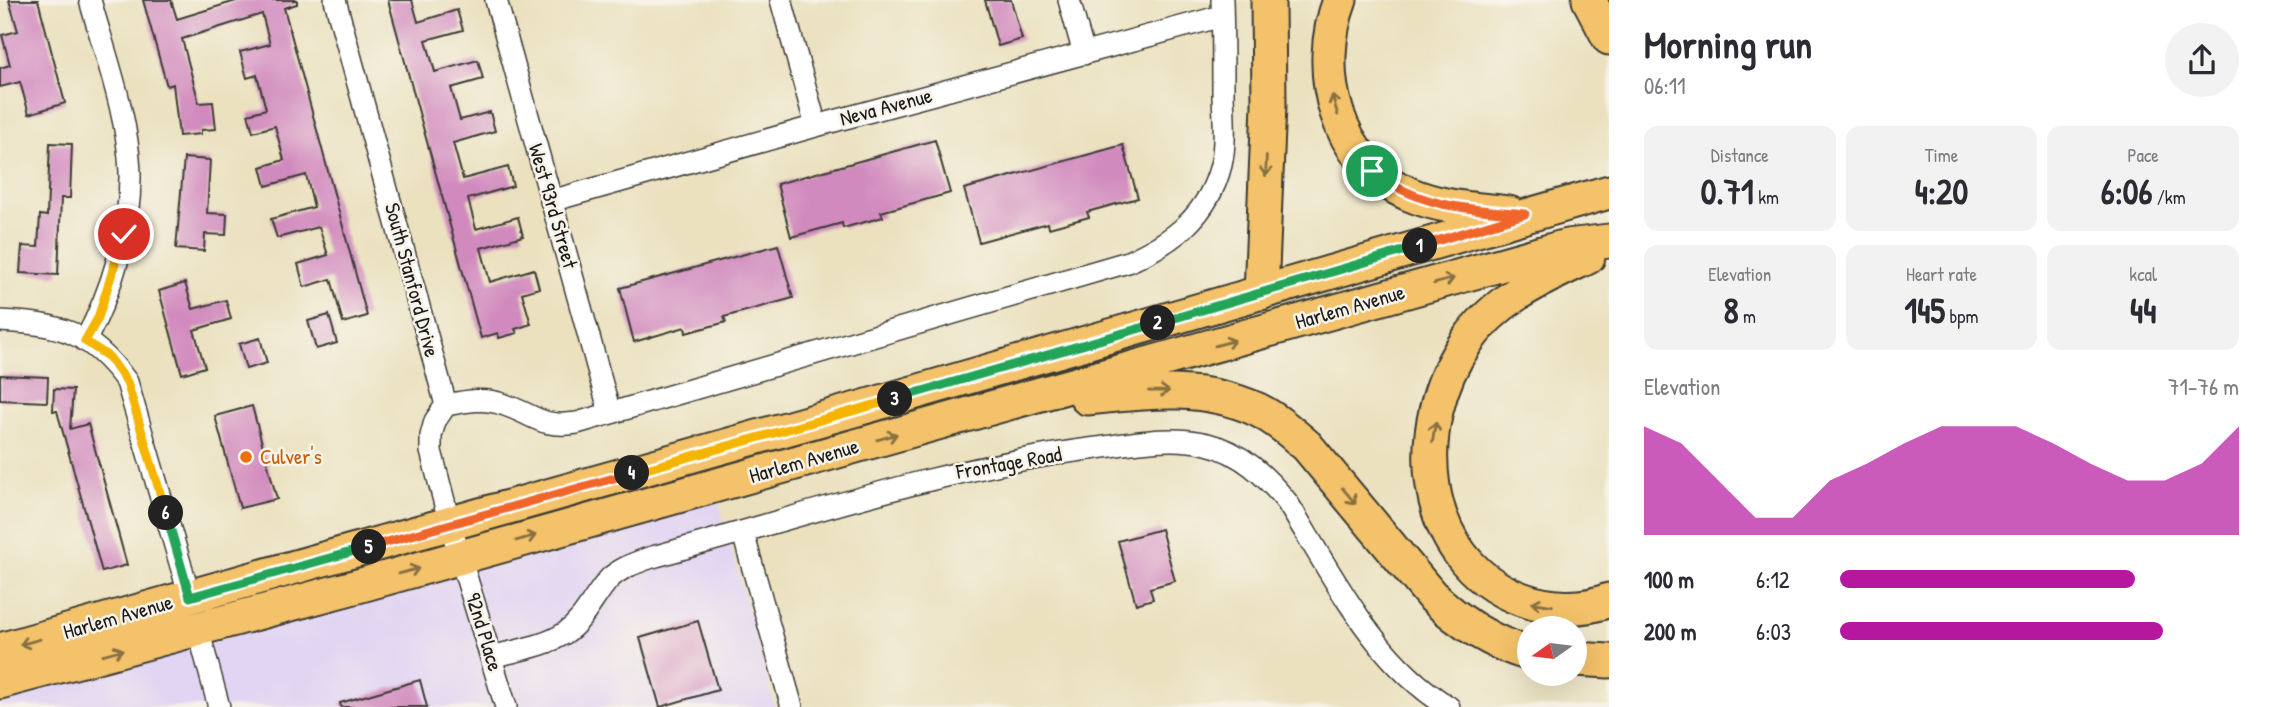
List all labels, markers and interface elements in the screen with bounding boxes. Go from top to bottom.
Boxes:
text: Morning run [1644,18,1812,70]
button: share [2165,23,2239,97]
text: 06:11 [1644,70,1686,101]
street label: Neva Avenue [837,80,935,133]
one-way arrow [1327,94,1340,116]
street label: West 93rd Street [522,140,585,272]
pin [1342,141,1402,201]
text: Distance [1711,142,1769,168]
text: Time [1925,142,1958,168]
text: Pace [2127,142,2159,168]
icon: arrive [1353,152,1391,190]
one-way arrow [1260,154,1273,177]
text: 0.71 [1701,168,1754,215]
text: 4:20 [1915,168,1968,215]
text: 6:06 [2101,168,2152,215]
text: km [1754,184,1779,210]
text: /km [2152,184,2186,210]
street label: South Stanford Drive [378,200,447,360]
pin [94,204,154,264]
icon: check [105,215,143,253]
pin: 1 [1402,229,1438,264]
text: 1 [1416,232,1423,258]
text: Elevation [1708,261,1771,287]
text: Heart rate [1906,261,1977,287]
text: kcal [2129,261,2157,287]
one-way arrow [1432,274,1454,287]
street label: Harlem Avenue [1292,277,1408,336]
text: 8 [1724,287,1739,334]
text: 145 [1905,287,1945,334]
text: 44 [2130,287,2156,334]
text: m [1739,303,1756,329]
text: bpm [1945,303,1978,329]
pin: 2 [1140,306,1176,340]
text: 2 [1153,309,1162,335]
one-way arrow [1213,335,1235,348]
text: Elevation [1644,371,1720,402]
text: 71–76 m [2168,371,2239,402]
pin: 3 [878,382,912,416]
one-way arrow [1147,384,1170,398]
text: 3 [890,385,899,411]
one-way arrow [1428,421,1441,444]
one-way arrow [876,430,898,443]
street label: Harlem Avenue [746,431,862,490]
street label: Frontage Road [953,439,1064,486]
place label: Culver's [260,442,322,471]
marker: Culver's [238,449,254,465]
pin: 4 [614,456,650,490]
text: 4 [628,459,635,485]
one-way arrow [1341,487,1356,505]
pin: 6 [148,496,184,530]
text: 6 [162,499,169,525]
pin: 5 [352,530,386,564]
one-way arrow [515,531,537,544]
text: 5 [364,533,373,559]
one-way arrow [398,564,420,577]
text: 100 m [1644,564,1694,595]
text: 6:12 [1756,564,1790,595]
street label: Harlem Avenue [60,587,176,646]
street label: 92nd Place [459,589,510,675]
one-way arrow [1531,597,1554,610]
north arrow [1517,616,1587,686]
map controls [1517,616,1587,686]
text: 200 m [1644,616,1696,647]
text: 6:03 [1756,616,1791,647]
one-way arrow [19,636,42,649]
one-way arrow [102,644,124,657]

